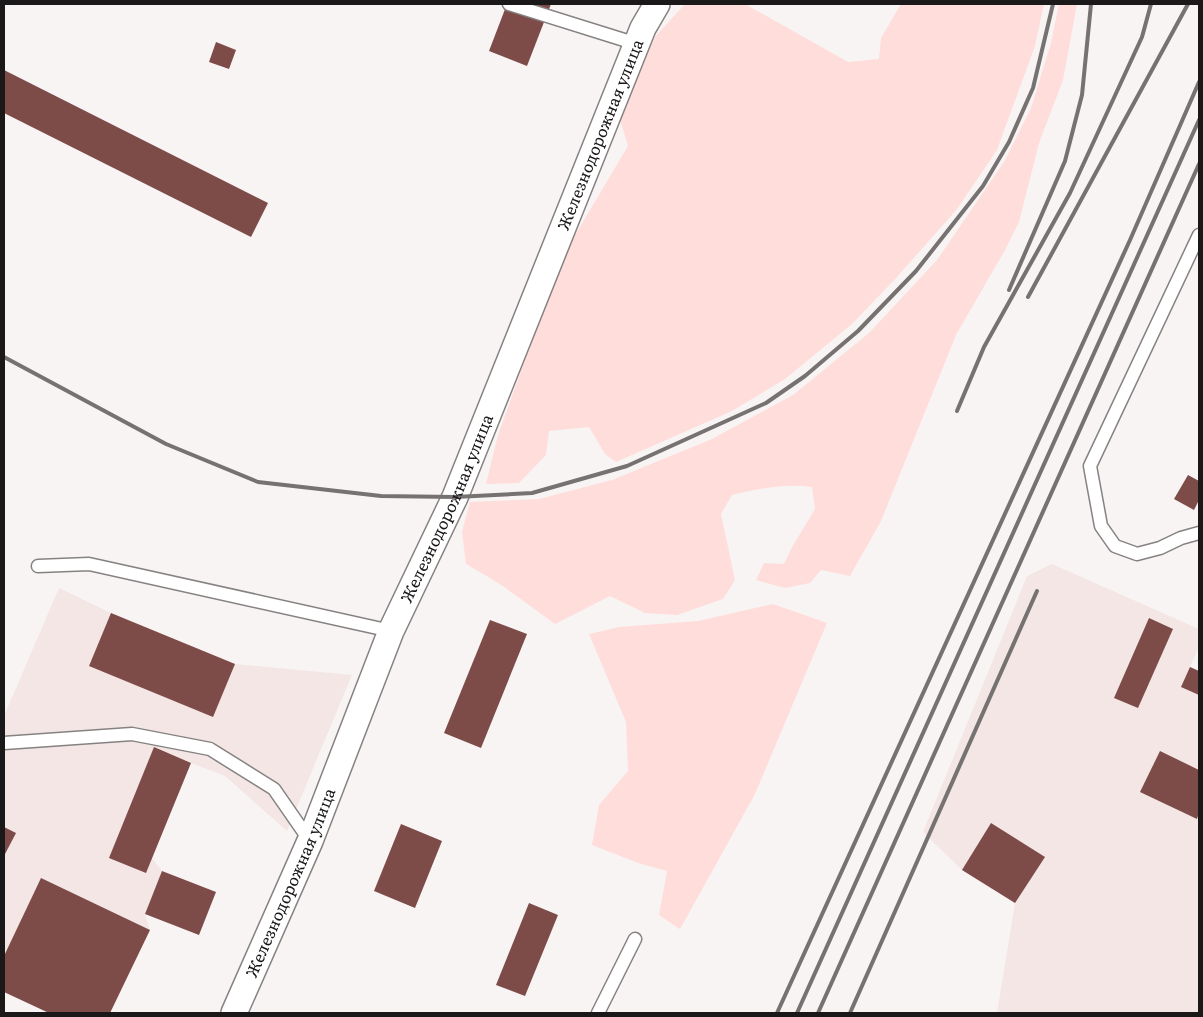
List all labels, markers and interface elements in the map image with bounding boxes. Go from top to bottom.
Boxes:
street label: Железнодорожная улица [550,35,649,233]
street label: Железнодорожная улица [393,410,498,606]
street label: Железнодорожная улица [238,784,341,981]

